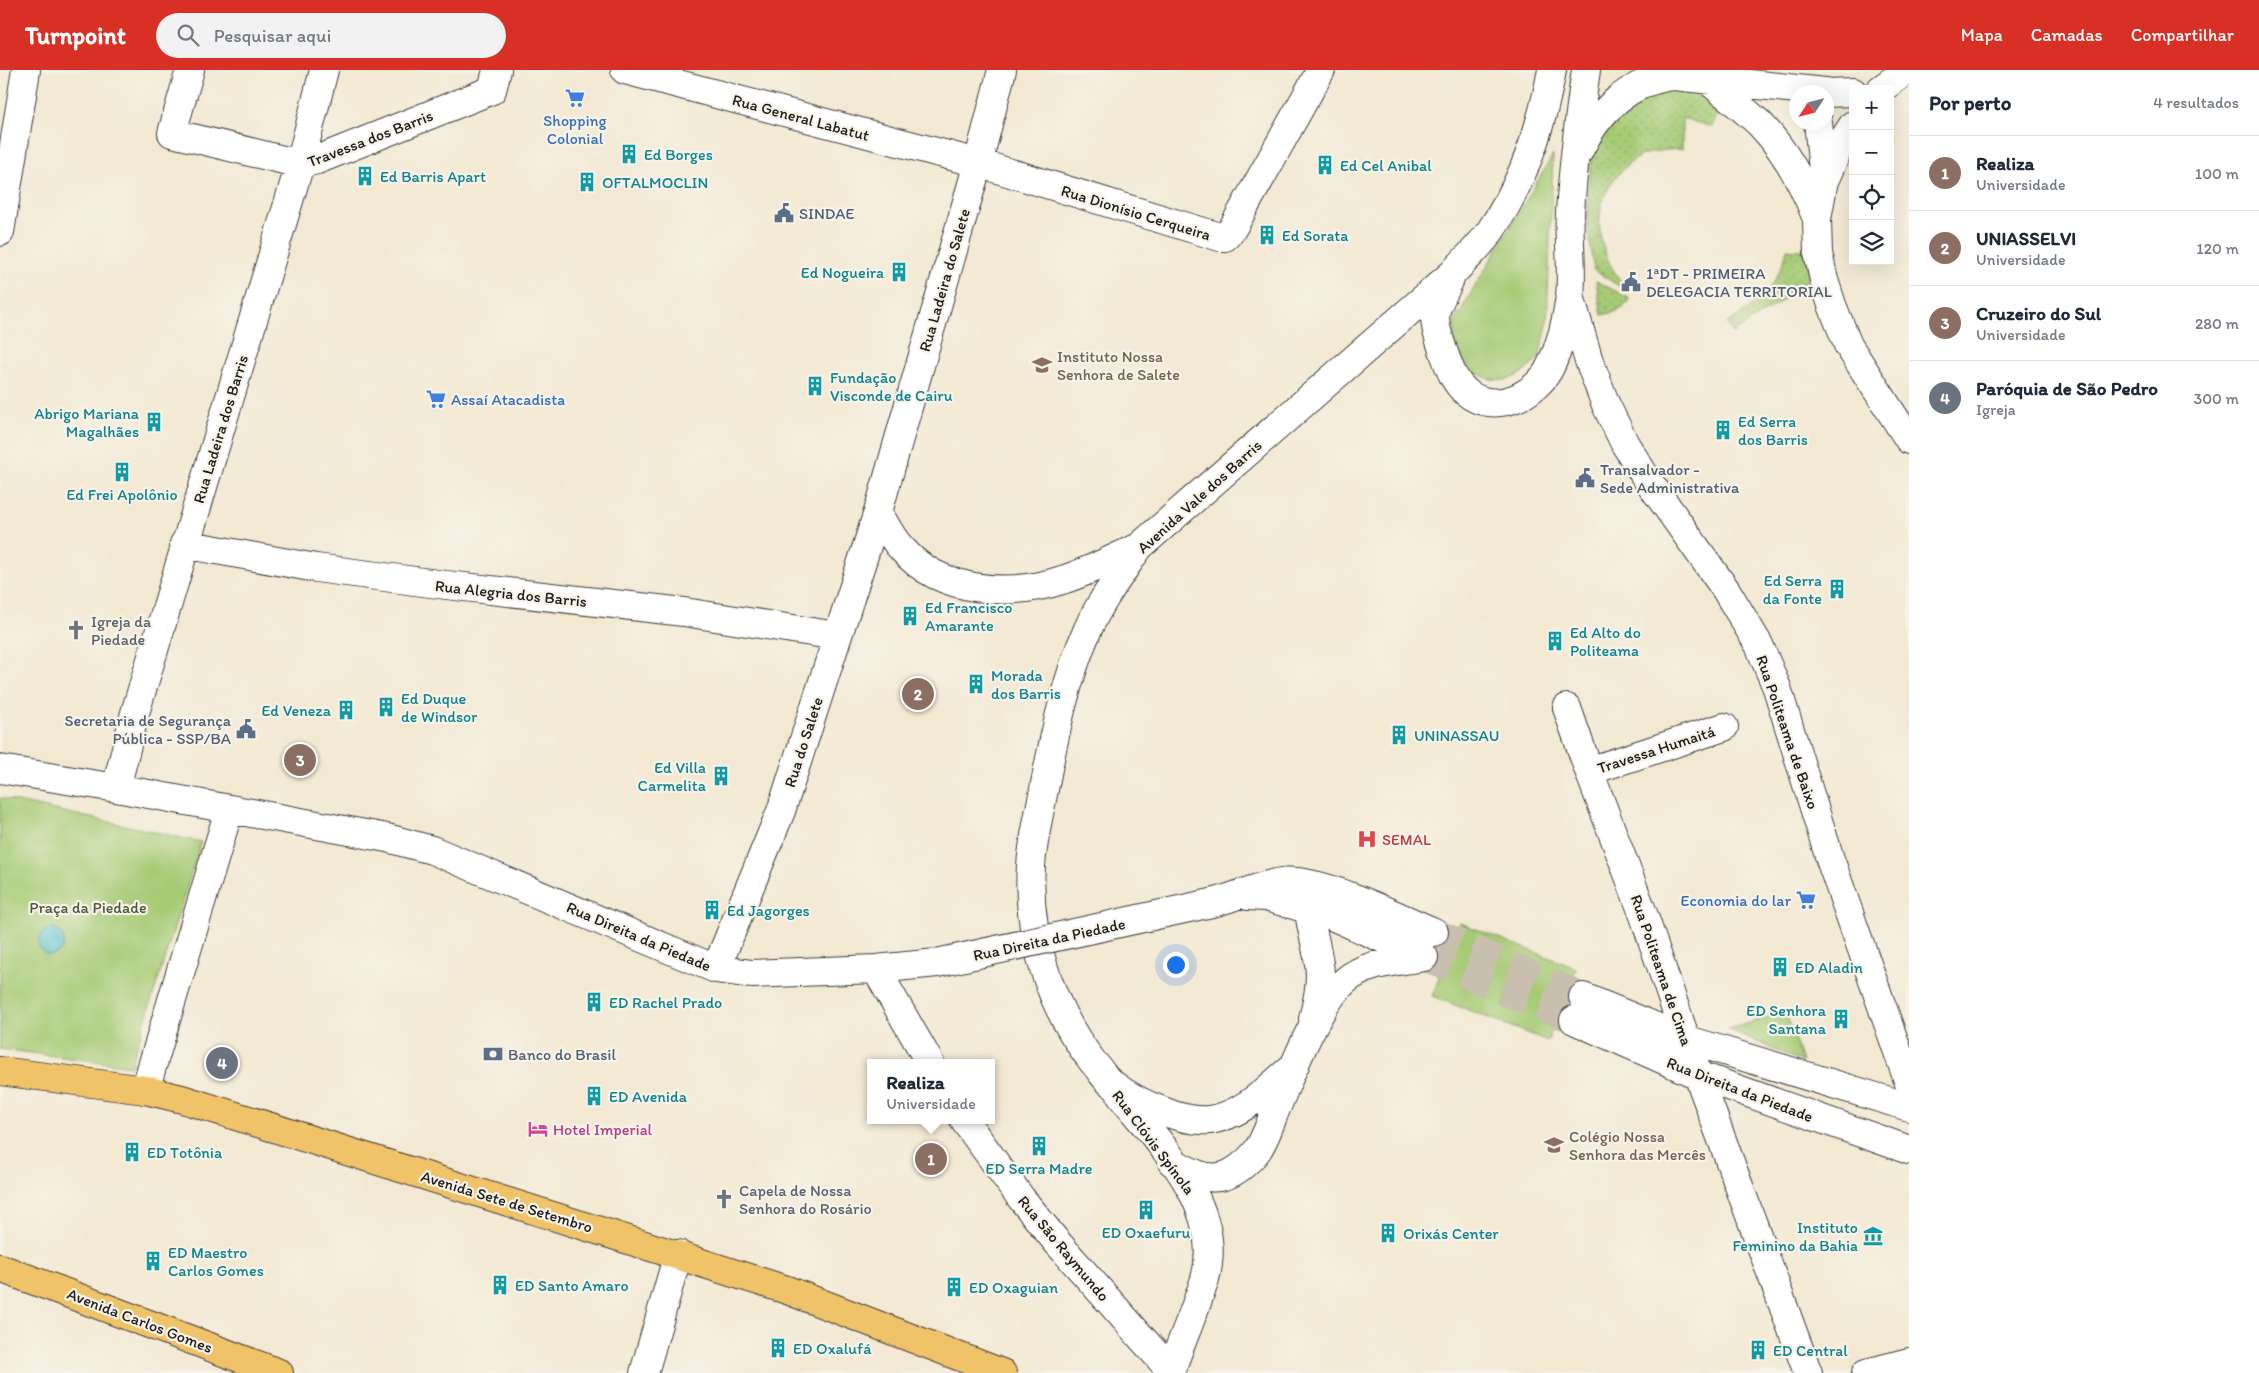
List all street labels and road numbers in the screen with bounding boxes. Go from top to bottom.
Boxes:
street label: Rua General Labatut [730,90,872,145]
street label: Travessa dos Barris [305,106,436,171]
street label: Rua Dionísio Cerqueira [1059,181,1213,244]
street label: Rua Ladeira do Salete [915,206,974,354]
street label: Rua Ladeira dos Barris [189,353,252,506]
street label: Avenida Vale dos Barris [1133,435,1266,557]
street label: Rua Alegria dos Barris [434,576,588,611]
street label: Rua Politeama de Baixo [1752,653,1823,812]
street label: Rua do Salete [780,694,827,790]
street label: Travessa Humaitá [1595,721,1718,777]
street label: Rua Politeama de Cima [1627,892,1697,1049]
street label: Rua Direita da Piedade [564,897,714,975]
street label: Rua Direita da Piedade [971,914,1127,965]
street label: Rua Direita da Piedade [1664,1053,1816,1126]
street label: Rua Clóvis Spínola [1108,1086,1199,1198]
street label: Avenida Sete de Setembro [419,1166,595,1237]
street label: Rua São Raymundo [1014,1192,1113,1305]
street label: Avenida Carlos Gomes [64,1284,215,1357]

